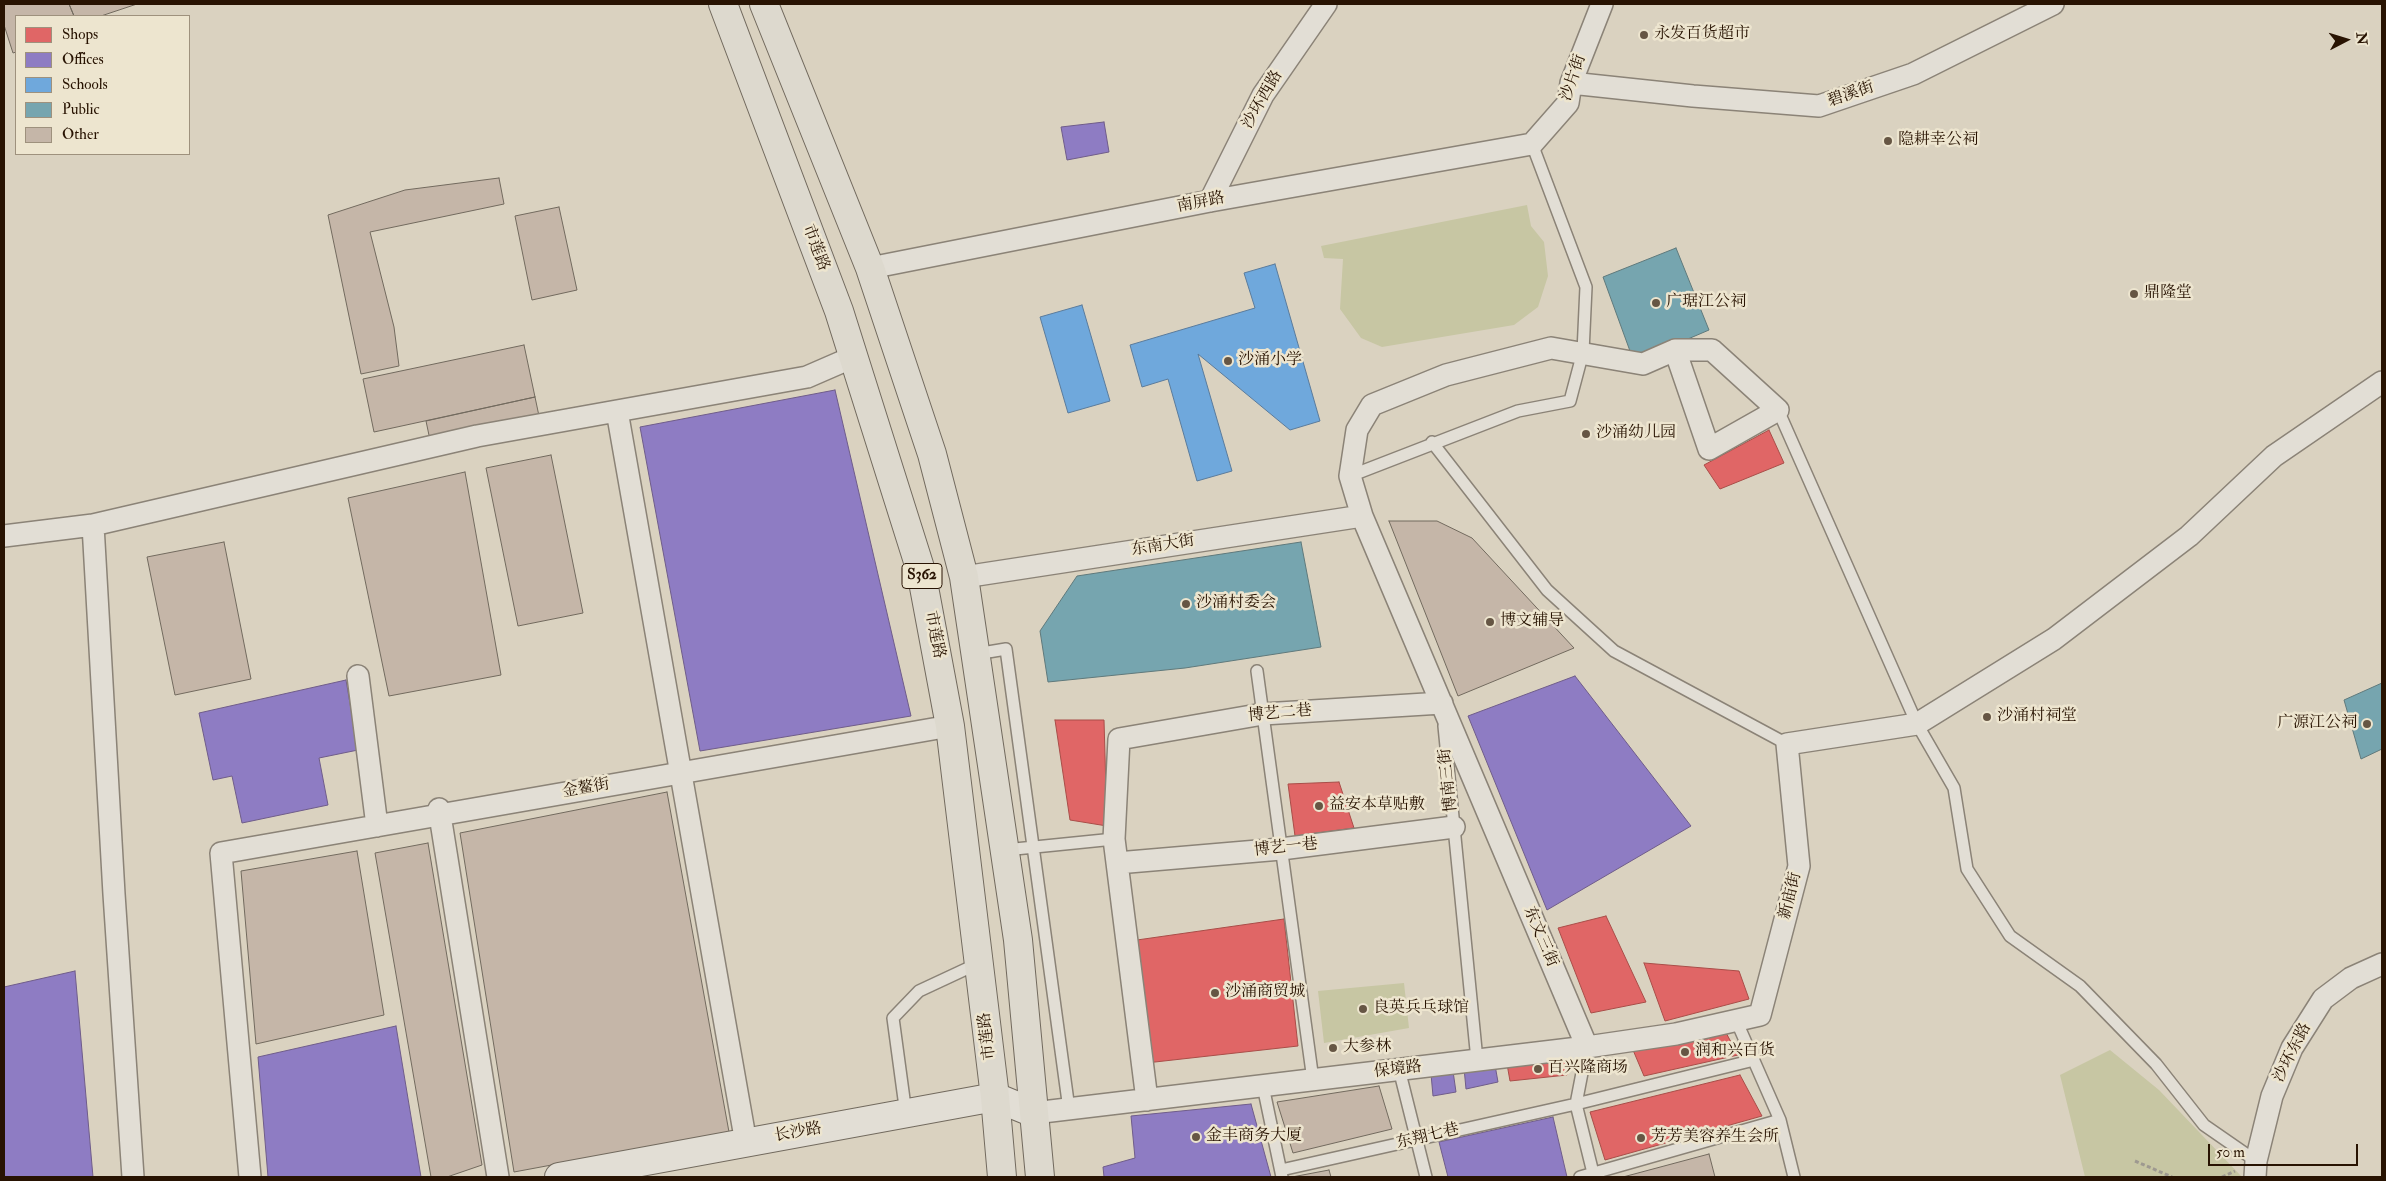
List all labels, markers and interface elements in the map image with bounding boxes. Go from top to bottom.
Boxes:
legend [15,15,190,155]
north arrow [2321,15,2371,65]
text: Shops [62,25,98,44]
place label: 永发百货超市 [1654,25,1750,45]
marker: 永发百货超市 [1638,29,1650,41]
text: N [2352,32,2370,46]
text: Offices [62,50,104,69]
street label: 沙片街 [1557,52,1591,104]
street label: 沙环西路 [1239,67,1287,133]
text: Schools [62,75,108,94]
street label: 碧溪街 [1825,78,1877,112]
text: Public [62,100,100,119]
text: Other [62,125,99,144]
place label: 隐耕幸公祠 [1898,131,1978,151]
marker: 隐耕幸公祠 [1882,135,1894,147]
street label: 南屏路 [1176,189,1226,217]
street label: 市莲路 [797,222,833,274]
place label: 鼎隆堂 [2144,284,2192,304]
marker: 鼎隆堂 [2128,288,2140,300]
place label: 广琚江公祠 [1666,293,1746,313]
marker: 广琚江公祠 [1650,297,1662,309]
place label: 沙涌小学 [1238,351,1302,371]
marker: 沙涌小学 [1222,355,1234,367]
place label: 沙涌幼儿园 [1596,424,1676,444]
marker: 沙涌幼儿园 [1580,428,1592,440]
street label: 东南大街 [1130,532,1196,560]
road number: S362 [902,564,942,588]
place label: 沙涌村委会 [1196,594,1276,614]
marker: 沙涌村委会 [1180,598,1192,610]
street label: 市莲路 [920,610,948,660]
place label: 博文辅导 [1500,612,1564,632]
marker: 博文辅导 [1484,616,1496,628]
street label: 博艺二巷 [1247,702,1313,726]
place label: 沙涌村祠堂 [1997,707,2077,727]
marker: 沙涌村祠堂 [1981,711,1993,723]
place label: 广源江公祠 [2277,714,2357,734]
marker: 广源江公祠 [2361,718,2373,730]
street label: 博南三街 [1436,747,1462,813]
street label: 金鳌街 [561,775,611,803]
place label: 益安本草贴敷 [1329,796,1425,816]
marker: 益安本草贴敷 [1313,800,1325,812]
street label: 博艺一巷 [1253,835,1319,861]
street label: 新庙街 [1776,870,1806,922]
street label: 东文三街 [1519,904,1561,970]
place label: 沙涌商贸城 [1225,983,1305,1003]
marker: 沙涌商贸城 [1209,987,1221,999]
place label: 良英兵乓球馆 [1373,999,1469,1019]
marker: 良英兵乓球馆 [1357,1003,1369,1015]
street label: 市莲路 [976,1011,1000,1061]
street label: 沙环东路 [2270,1020,2316,1086]
place label: 大参林 [1343,1038,1391,1058]
marker: 大参林 [1327,1042,1339,1054]
place label: 润和兴百货 [1695,1042,1775,1062]
marker: 润和兴百货 [1679,1046,1691,1058]
street label: 保境路 [1373,1058,1423,1082]
place label: 百兴隆商场 [1548,1059,1628,1079]
marker: 百兴隆商场 [1532,1063,1544,1075]
street label: 长沙路 [773,1119,823,1147]
street label: 东翔七巷 [1395,1120,1461,1154]
place label: 金丰商务大厦 [1206,1127,1302,1147]
place label: 芳芳美容养生会所 [1651,1128,1779,1148]
marker: 金丰商务大厦 [1190,1131,1202,1143]
marker: 芳芳美容养生会所 [1635,1132,1647,1144]
scale bar [2211,1134,2361,1166]
text: 50 m [2216,1143,2245,1162]

